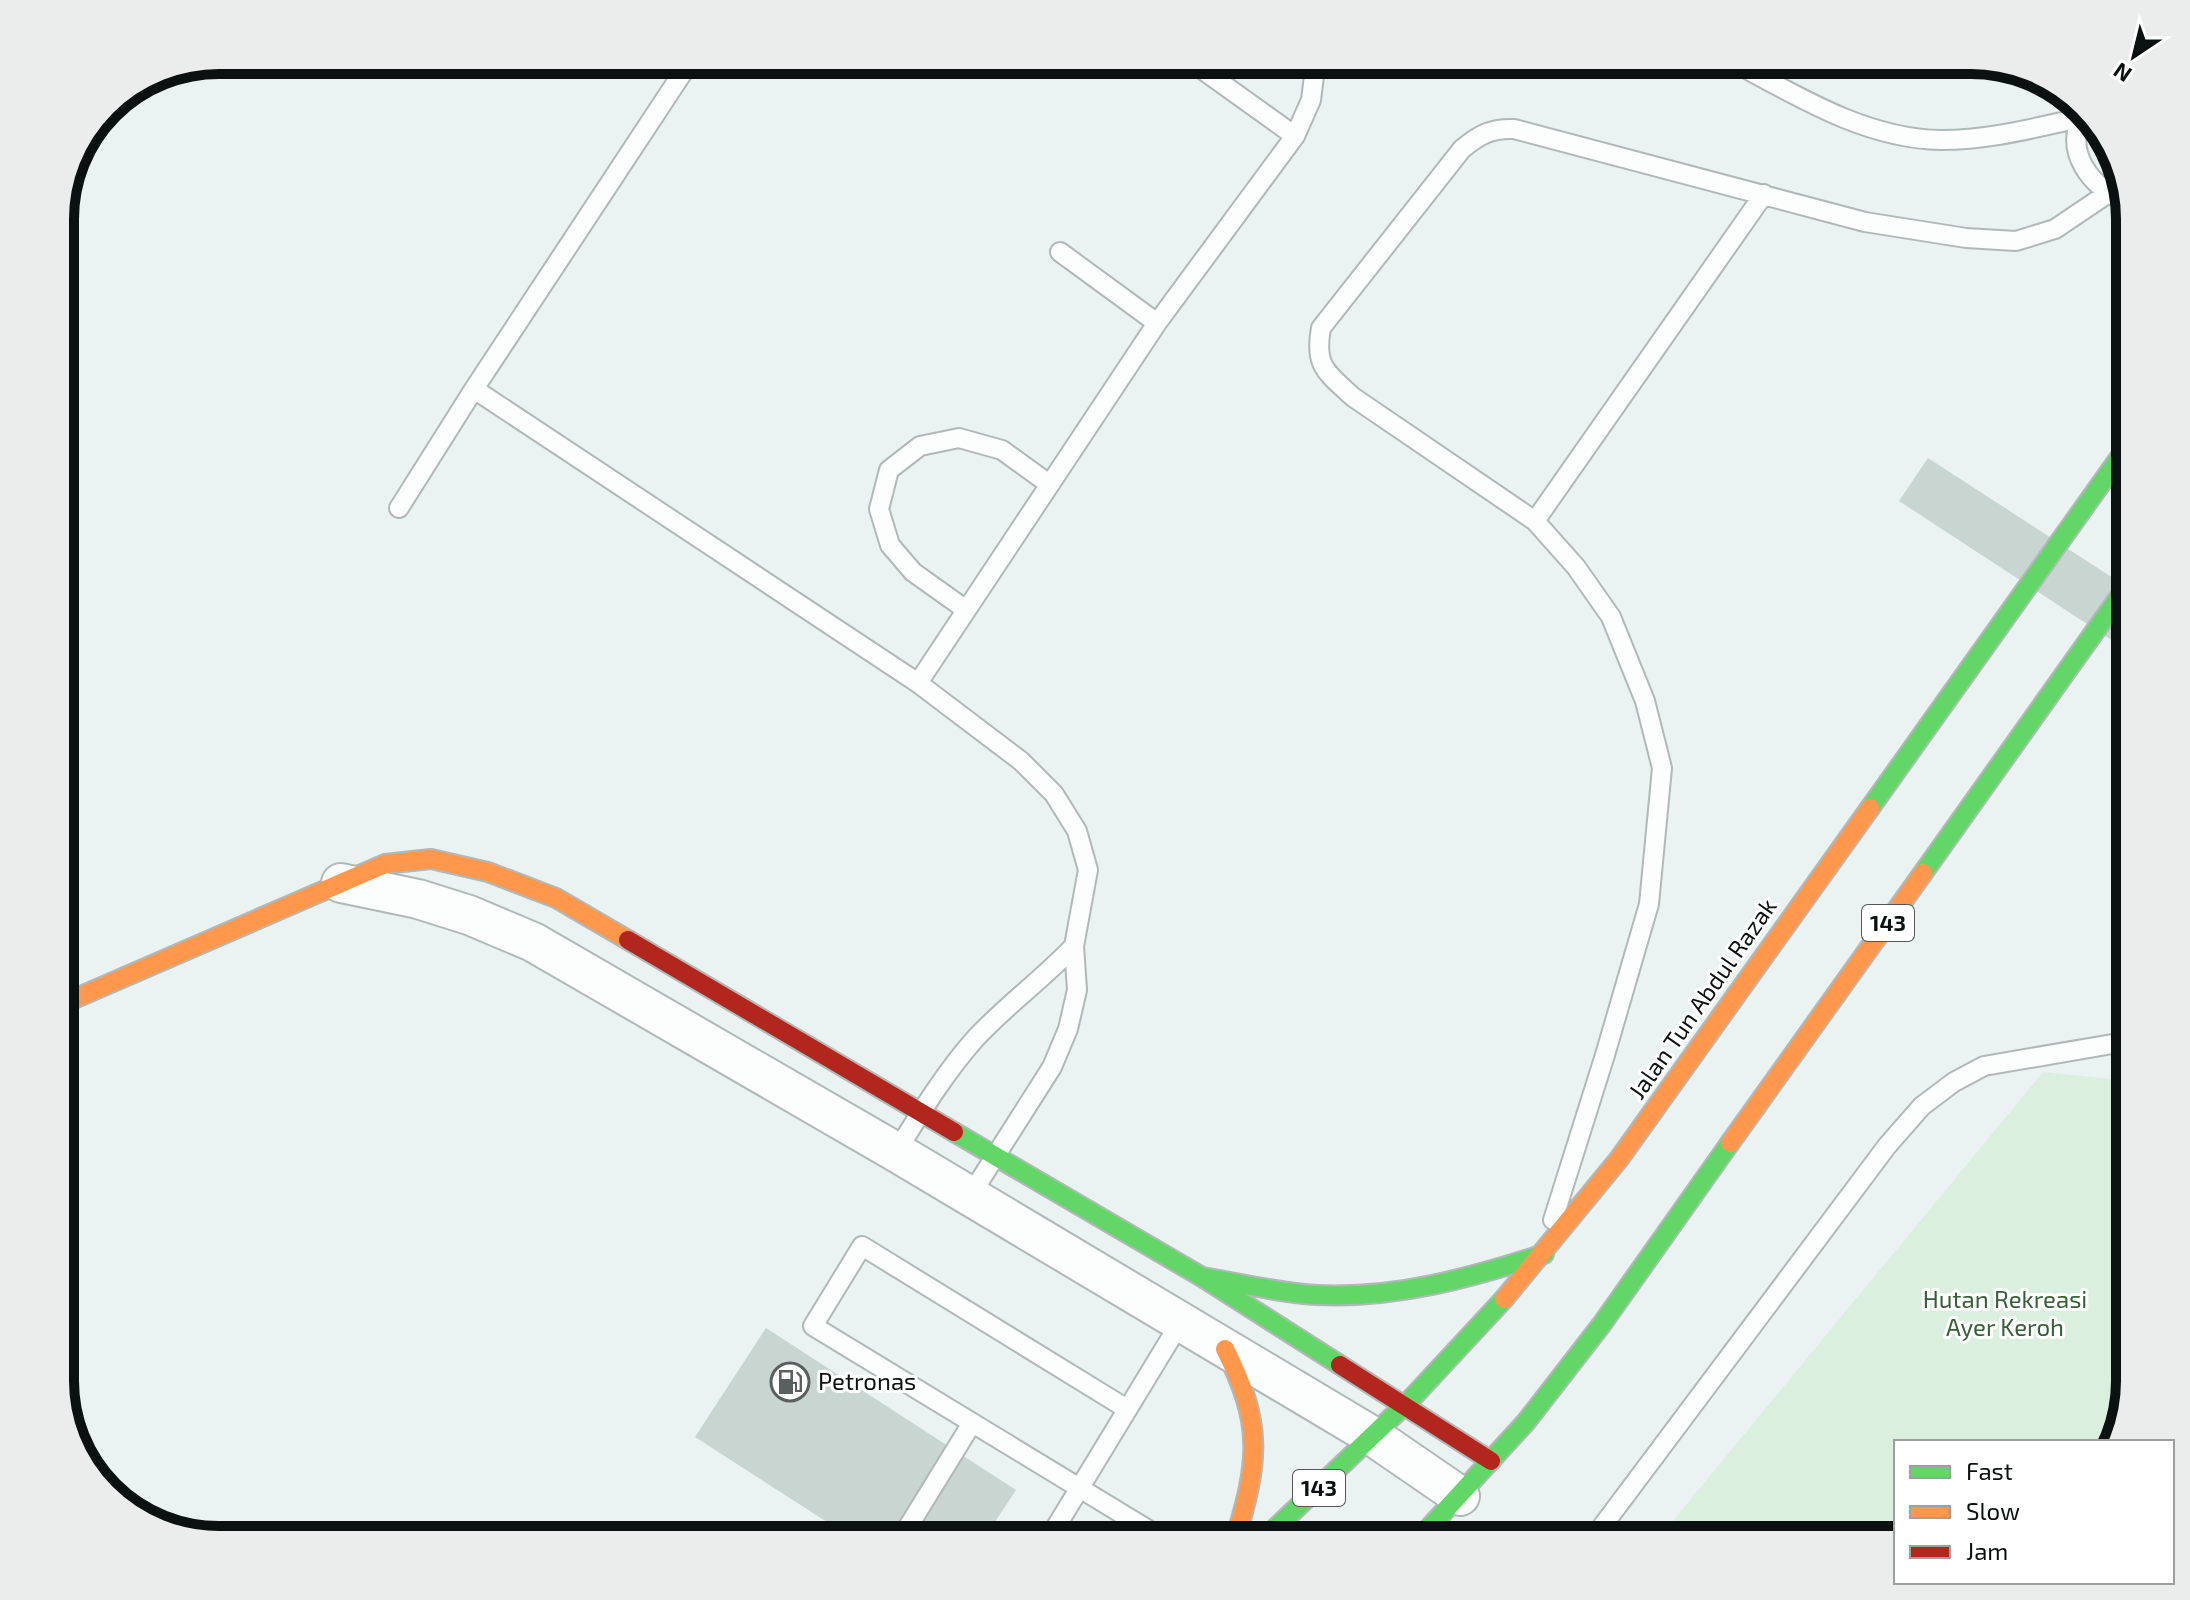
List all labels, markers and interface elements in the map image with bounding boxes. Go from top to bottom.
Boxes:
north arrow [2094,16,2174,96]
text: N [2108,58,2136,88]
street label: Jalan Tun Abdul Razak [1622,892,1782,1104]
road number: 143 [1862,905,1914,941]
park label: Hutan Rekreasi Ayer Keroh [1923,1284,2087,1341]
fuel station icon: Petronas [769,1361,811,1403]
place label: Petronas [818,1366,916,1395]
legend [1894,1440,2174,1584]
text: Fast [1966,1456,2013,1485]
road number: 143 [1293,1470,1345,1506]
text: Slow [1966,1496,2020,1525]
text: Jam [1966,1536,2008,1565]

